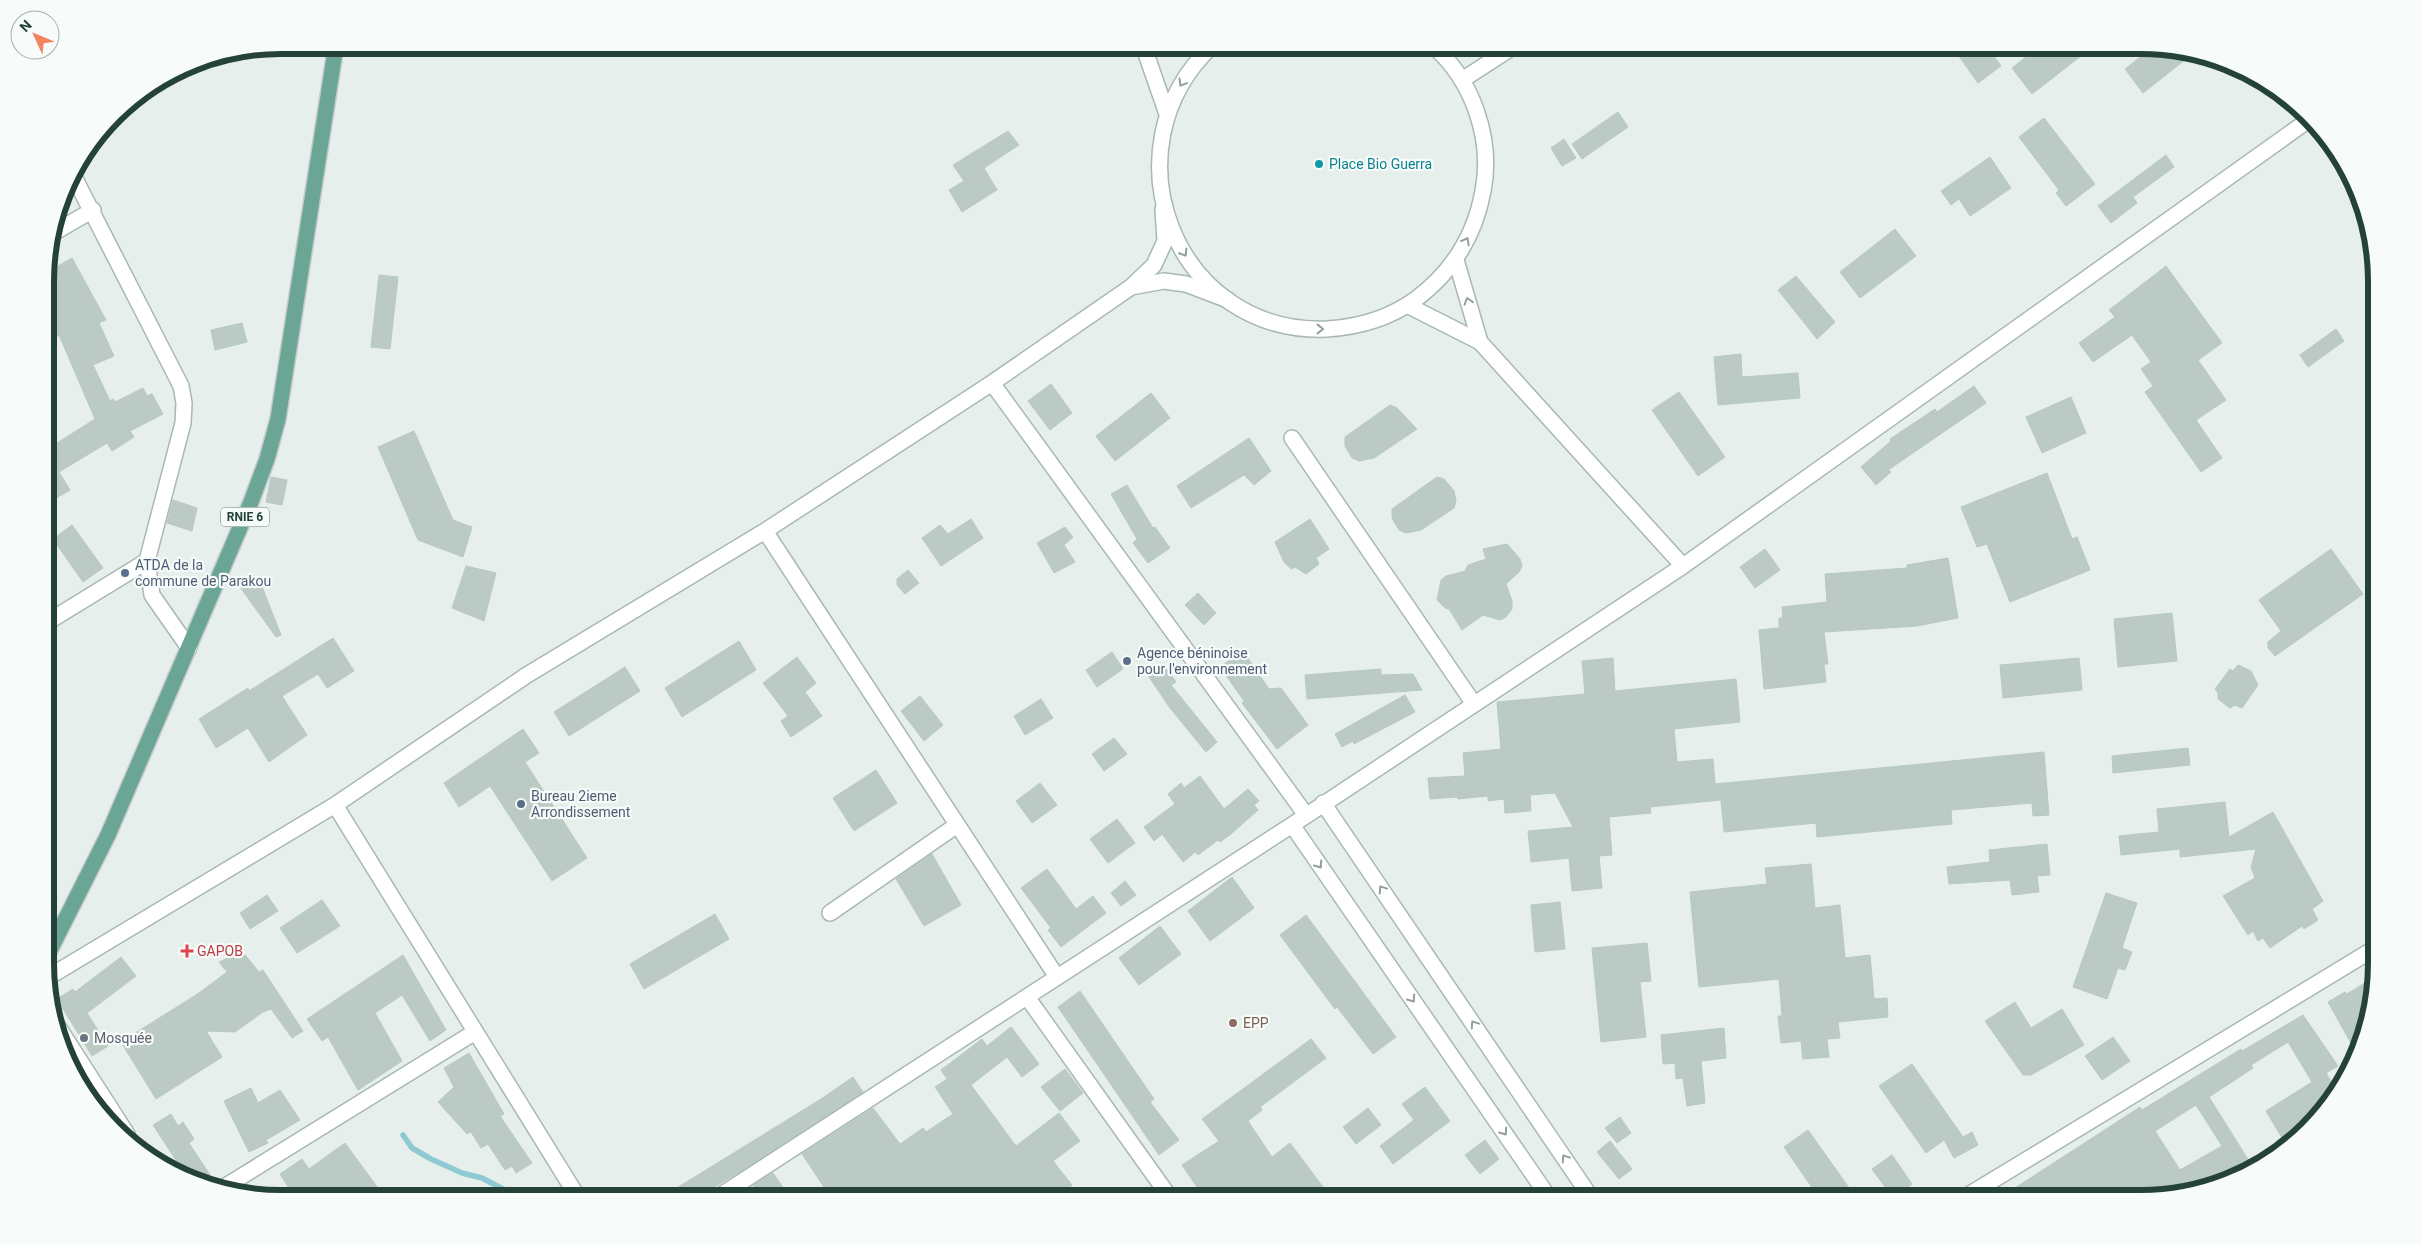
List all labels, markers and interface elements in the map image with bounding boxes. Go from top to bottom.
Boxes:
north arrow [10,10,60,60]
text: N [16,17,35,35]
one-way arrow [1179,77,1189,86]
place label: Place Bio Guerra [1329,156,1432,172]
marker: Place Bio Guerra [1313,158,1325,170]
one-way arrow [1460,238,1470,247]
one-way arrow [1178,248,1187,257]
one-way arrow [1463,297,1473,306]
one-way arrow [1316,324,1324,334]
road number: RNIE 6 [221,508,269,526]
place label: ATDA de la commune de Parakou [135,557,271,589]
marker: ATDA de la commune de Parakou [119,567,131,579]
place label: Agence béninoise pour l'environnement [1137,645,1267,677]
marker: Agence béninoise pour l'environnement [1121,655,1133,667]
place label: Bureau 2ieme Arrondissement [531,788,631,820]
marker: Bureau 2ieme Arrondissement [515,798,527,810]
one-way arrow [1313,859,1322,869]
one-way arrow [1379,886,1388,895]
place label: GAPOB [197,943,243,959]
marker: GAPOB [181,945,193,957]
one-way arrow [1406,993,1415,1003]
place label: EPP [1243,1015,1269,1031]
marker: EPP [1227,1017,1239,1029]
one-way arrow [1470,1020,1480,1029]
place label: Mosquée [94,1030,152,1046]
marker: Mosquée [78,1032,90,1044]
one-way arrow [1498,1127,1507,1136]
one-way arrow [1562,1155,1571,1164]

